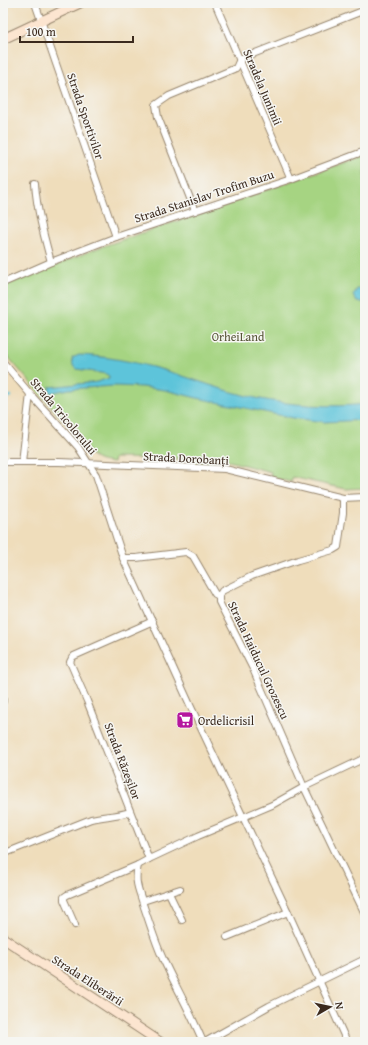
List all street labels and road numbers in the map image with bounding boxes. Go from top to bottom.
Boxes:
street label: Stradela Junimii [239,46,287,128]
street label: Strada Sportivilor [63,71,109,161]
street label: Strada Stanislav Trofim Buzu [132,165,276,227]
street label: Strada Tricolorului [27,374,102,459]
street label: Strada Dorobanți [143,447,230,469]
street label: Strada Haiducul Grozescu [224,598,294,722]
street label: Strada Răzeșilor [100,720,146,802]
street label: Strada Eliberării [49,950,128,1010]

